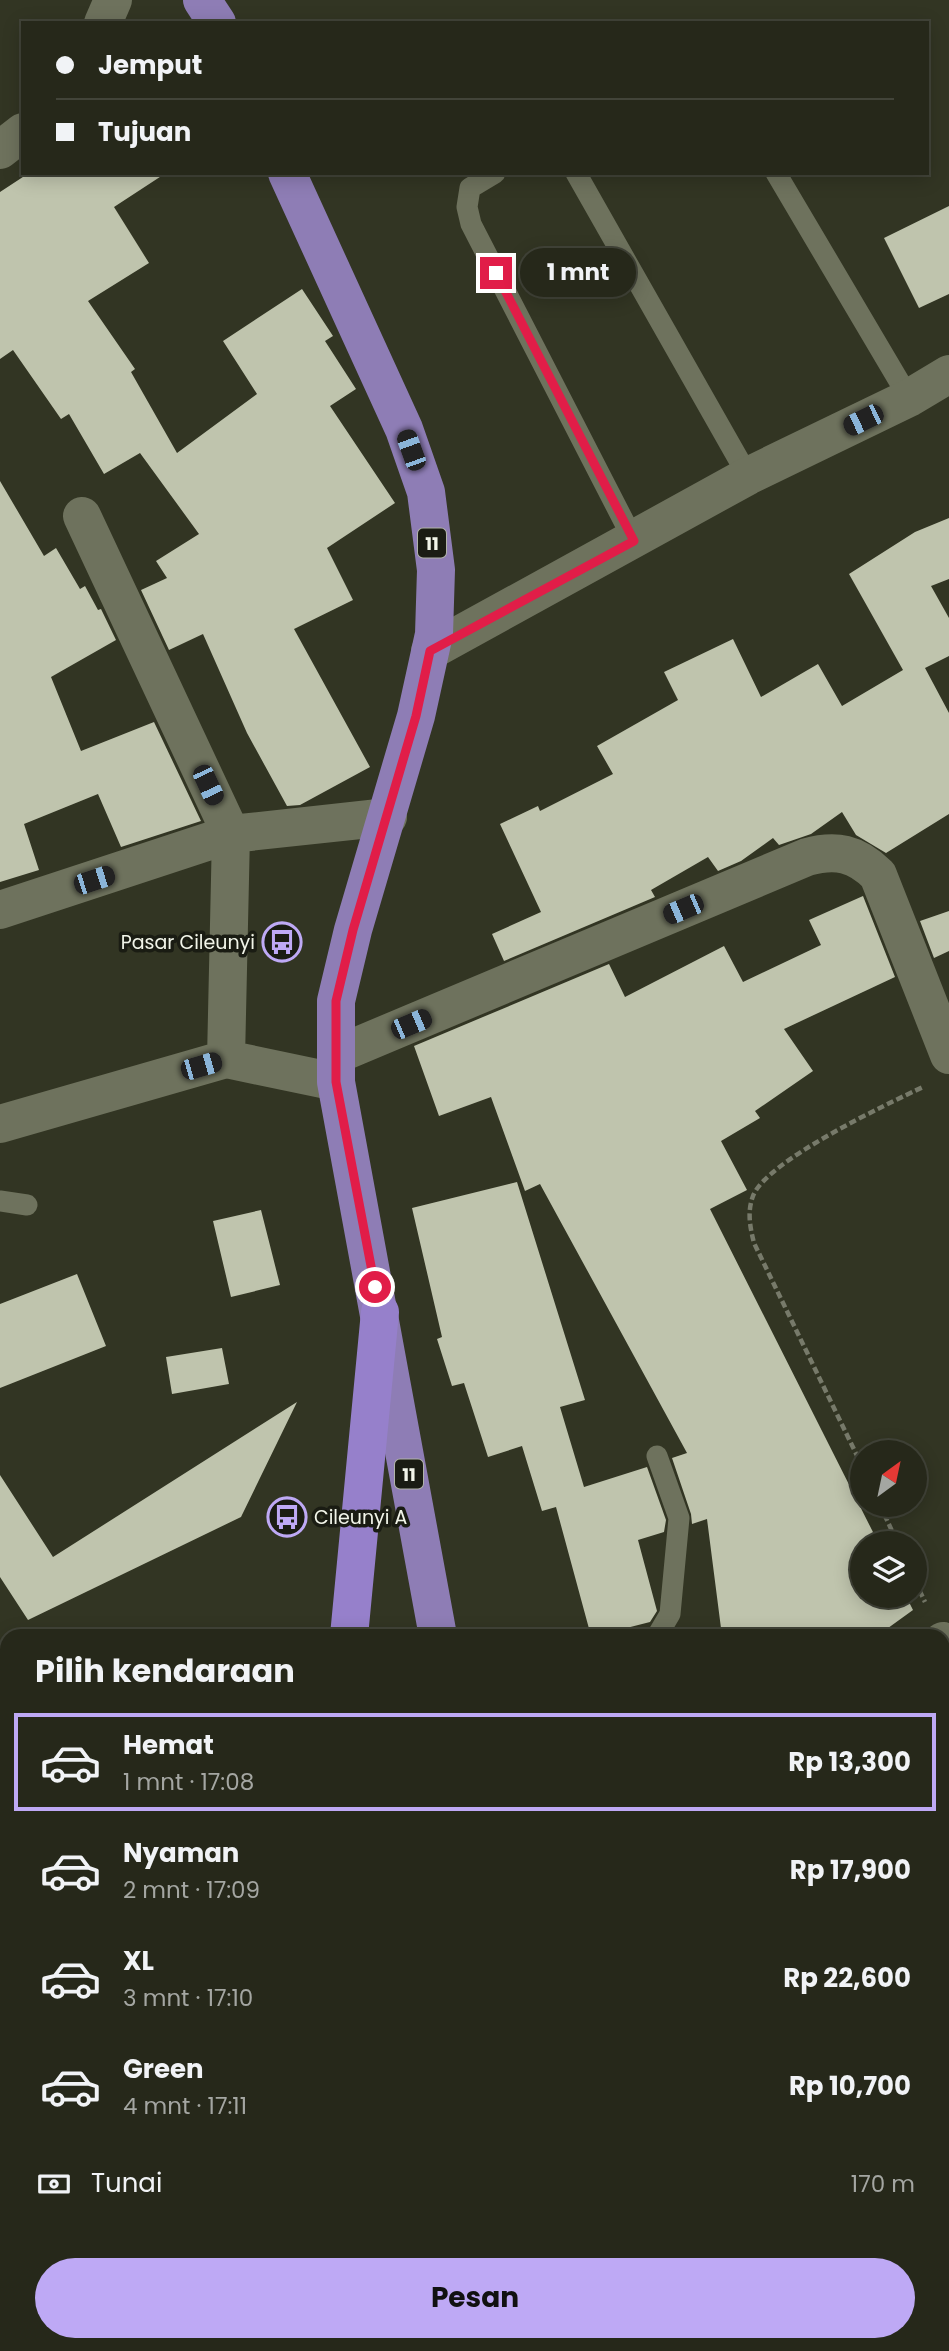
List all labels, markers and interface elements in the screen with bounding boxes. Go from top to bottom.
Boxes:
text: Jemput [98,47,202,83]
text: Tujuan [98,114,191,150]
callout: 1 mnt [520,248,636,298]
text: 1 mnt [547,256,609,288]
route end [480,257,512,289]
car [840,401,887,439]
car [394,427,429,473]
road number: 11 [418,528,446,558]
car [190,762,227,808]
car [71,864,118,896]
car [660,891,707,927]
bus stop icon: Pasar Cileunyi [261,921,303,963]
place label: Pasar Cileunyi [121,929,255,956]
car [388,1006,435,1042]
car [178,1050,225,1082]
route start [359,1271,391,1303]
north arrow [850,1440,928,1517]
map controls [850,1440,927,1608]
road number: 11 [395,1460,423,1489]
bus stop icon: Cileunyi A [266,1496,308,1538]
place label: Cileunyi A [314,1504,408,1531]
button: layers [850,1531,927,1608]
text: Pilih kendaraan [35,1648,295,1693]
text: Hemat [123,1727,214,1763]
icon: car [39,1731,102,1794]
text: Rp 13,300 [788,1744,911,1780]
text: 1 mnt · 17:08 [123,1766,254,1798]
text: Nyaman [123,1835,239,1871]
icon: car [39,1839,102,1902]
text: Rp 17,900 [790,1852,911,1888]
text: 2 mnt · 17:09 [123,1874,260,1906]
text: XL [123,1943,154,1979]
icon: car [39,1947,102,2010]
text: Rp 22,600 [783,1960,911,1996]
text: 3 mnt · 17:10 [123,1982,253,2014]
text: Green [123,2051,204,2087]
icon: car [39,2055,102,2118]
text: Rp 10,700 [789,2068,911,2104]
text: 4 mnt · 17:11 [123,2090,247,2122]
icon: cash [35,2165,73,2203]
text: Tunai [91,2165,162,2201]
text: 170 m [851,2168,915,2200]
button: Pesan [35,2258,915,2338]

